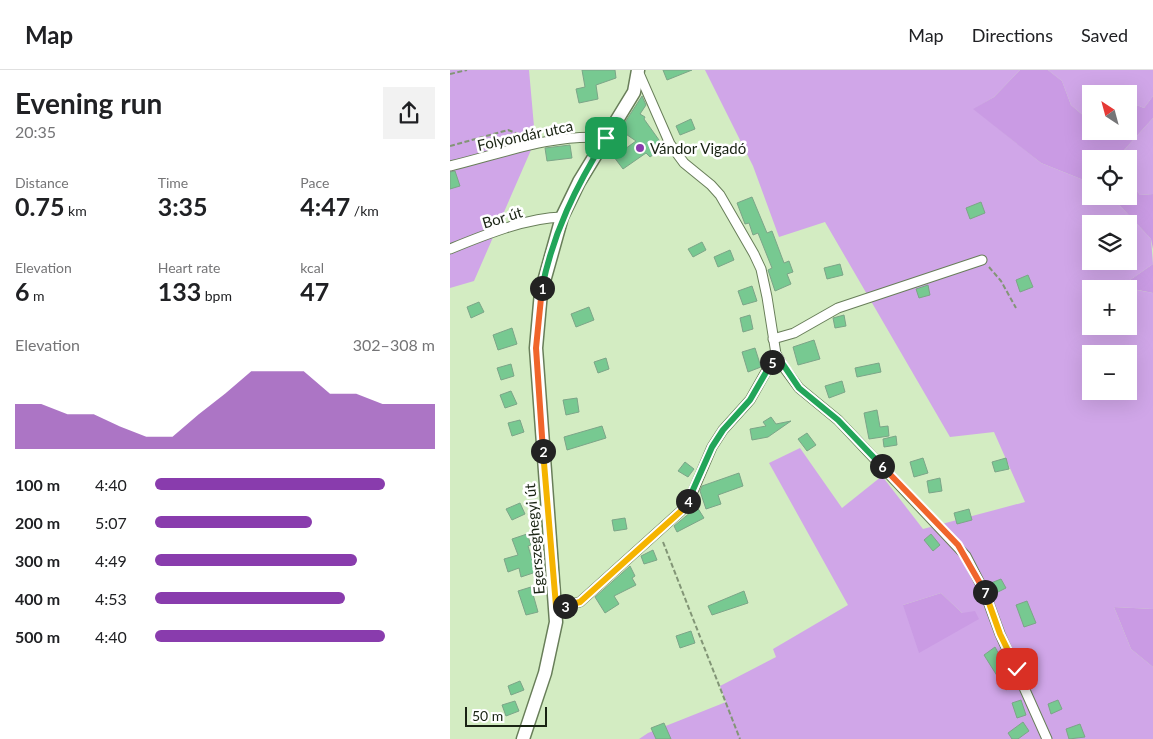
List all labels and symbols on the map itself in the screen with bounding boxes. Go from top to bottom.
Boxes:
north arrow [1082,85,1138,140]
street label: Folyondár utca [475,116,575,154]
pin [585,117,627,159]
place label: Vándor Vigadó [650,139,746,157]
marker: Vándor Vigadó [634,142,646,154]
street label: Bor út [480,202,525,232]
pin: 1 [530,276,554,300]
pin: 5 [760,350,784,374]
pin: 2 [530,438,556,464]
pin: 6 [870,454,894,478]
street label: Egerszeghegyi út [520,482,548,595]
pin: 4 [676,488,700,514]
pin: 7 [972,580,998,604]
pin: 3 [552,594,578,618]
pin [996,648,1038,690]
scale bar [465,704,548,727]

